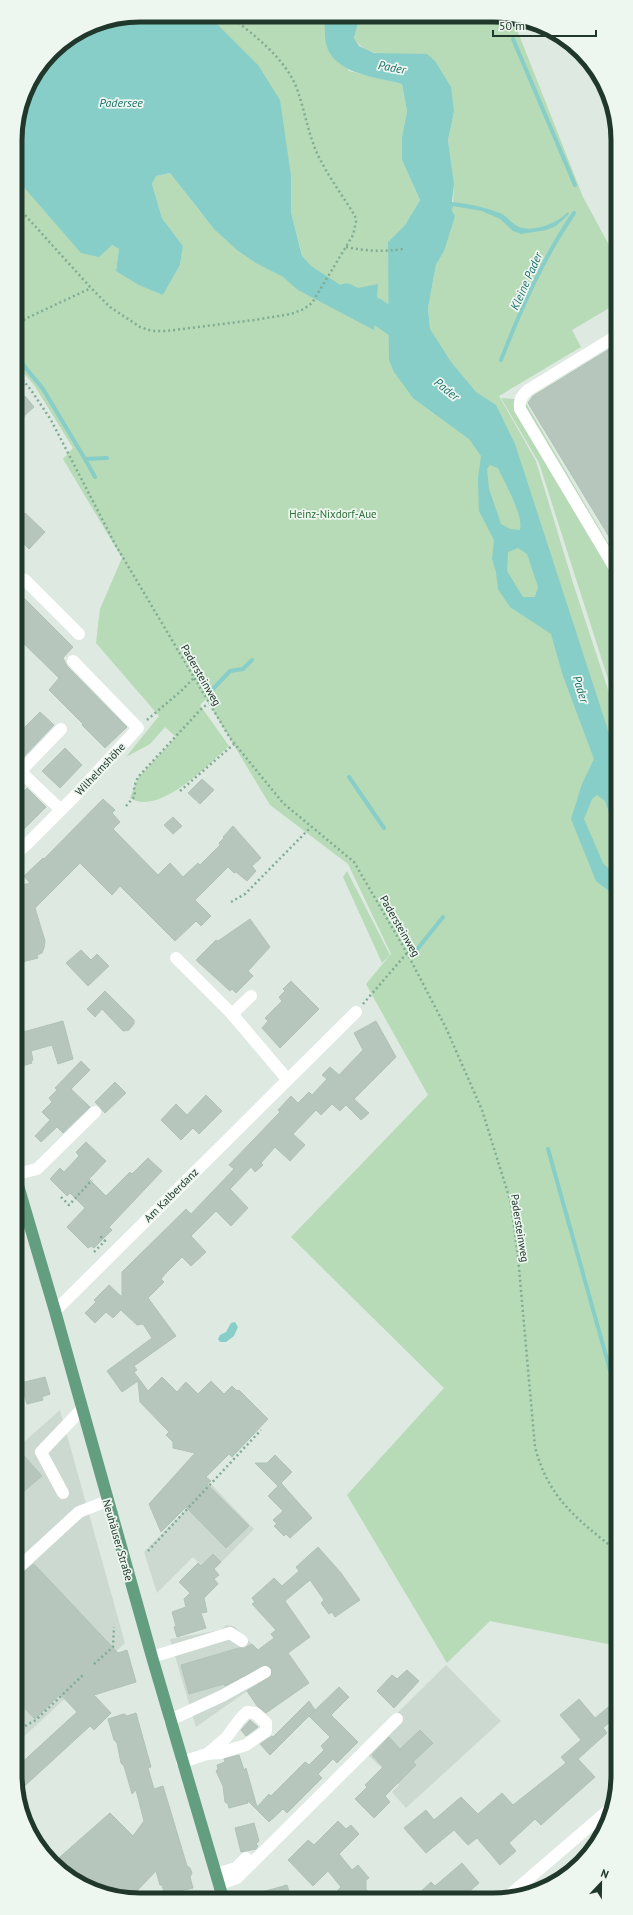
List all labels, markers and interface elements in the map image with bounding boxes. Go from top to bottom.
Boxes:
scale bar [493,12,596,38]
text: 50 m [499,18,525,33]
water label: Pader [377,57,408,77]
water label: Padersee [99,95,143,110]
water label: Kleine Pader [507,249,546,312]
water label: Pader [431,374,463,404]
park label: Heinz-Nixdorf-Aue [289,507,377,521]
street label: Padersteinweg [178,642,224,708]
water label: Pader [570,673,593,706]
street label: Wilhelmshöhe [72,739,128,798]
street label: Padersteinweg [377,893,423,959]
street label: Am Kalberdanz [141,1165,201,1225]
street label: Padersteinweg [508,1193,532,1263]
street label: Neuhäuser Straße [100,1498,136,1583]
north arrow [581,1863,621,1903]
text: N [599,1866,611,1882]

